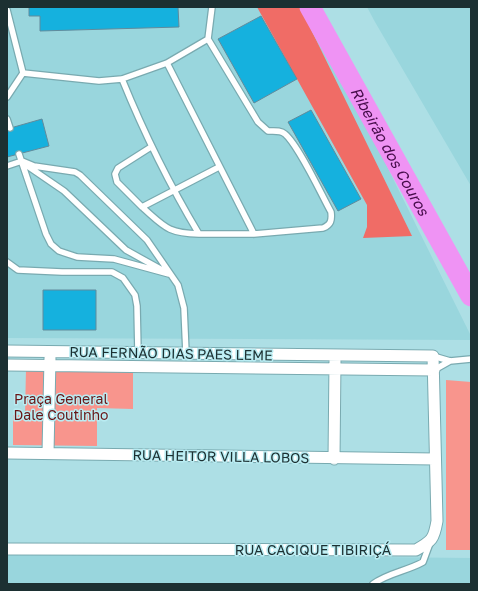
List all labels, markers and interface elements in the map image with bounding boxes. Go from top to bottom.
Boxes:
water label: Ribeirão dos Couros [347,84,434,219]
street label: RUA FERNÃO DIAS PAES LEME [69,343,273,363]
park label: Praça General Dale Coutinho [13,390,109,423]
street label: RUA HEITOR VILLA LOBOS [132,446,310,466]
street label: RUA CACIQUE TIBIRIÇÁ [235,541,392,558]

